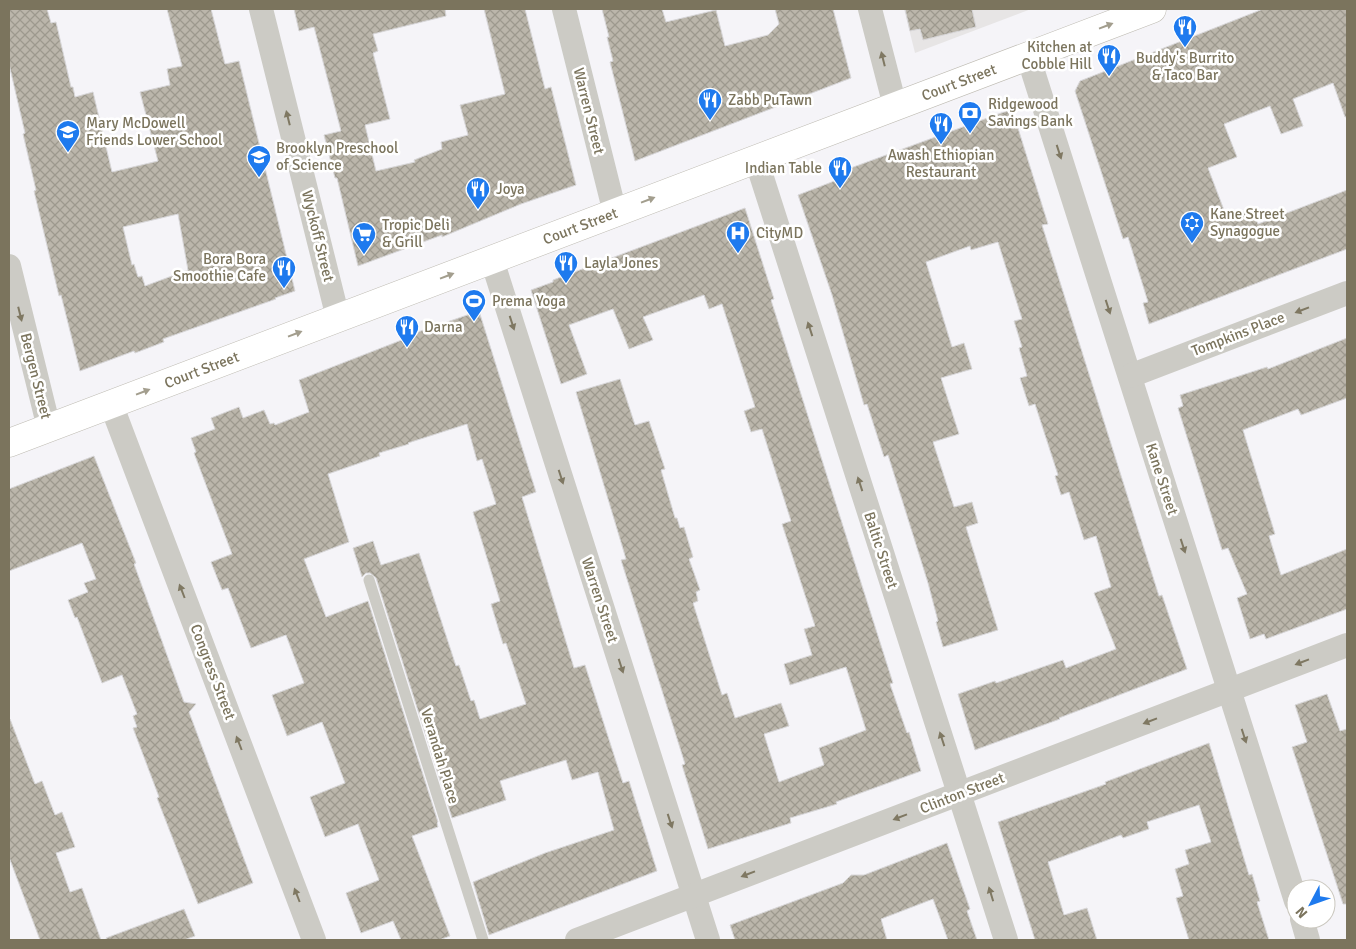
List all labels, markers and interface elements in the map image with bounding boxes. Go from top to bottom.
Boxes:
restaurant icon: Buddy's Burrito & Taco Bar [1172,14,1198,48]
one-way arrow [1099,22,1114,29]
place label: Kitchen at Cobble Hill [1022,38,1092,73]
restaurant icon: Kitchen at Cobble Hill [1096,43,1122,77]
place label: Buddy's Burrito & Taco Bar [1136,49,1235,84]
one-way arrow [879,52,887,67]
street label: Court Street [919,60,999,105]
street label: Warren Street [570,66,608,156]
restaurant icon: Zabb PuTawn [697,87,723,121]
place label: Zabb PuTawn [728,91,812,109]
place label: Ridgewood Savings Bank [988,95,1073,130]
bank icon: Ridgewood Savings Bank [957,100,983,134]
one-way arrow [284,110,292,125]
restaurant icon: Awash Ethiopian Restaurant [928,111,954,145]
place label: Mary McDowell Friends Lower School [86,114,222,149]
school or university icon: Mary McDowell Friends Lower School [55,119,81,153]
place label: Brooklyn Preschool of Science [276,139,399,174]
school or university icon: Brooklyn Preschool of Science [246,144,272,178]
one-way arrow [1056,145,1063,160]
place label: Awash Ethiopian Restaurant [888,146,994,181]
restaurant icon: Indian Table [827,155,853,189]
place label: Indian Table [745,159,822,177]
restaurant icon: Joya [465,176,491,210]
place label: Joya [496,180,525,198]
street label: Wyckoff Street [298,188,338,284]
one-way arrow [641,196,656,204]
street label: Court Street [540,204,620,248]
place label: Kane Street Synagogue [1210,205,1285,240]
synagogue icon: Kane Street Synagogue [1179,210,1205,244]
place label: Tropic Deli & Grill [382,216,450,251]
hospital icon: CityMD [725,220,751,254]
supermarket icon: Tropic Deli & Grill [351,221,377,255]
place label: CityMD [756,224,803,242]
place label: Bora Bora Smoothie Cafe [173,250,266,285]
restaurant icon: Layla Jones [553,250,579,284]
place label: Layla Jones [584,254,659,272]
restaurant icon: Bora Bora Smoothie Cafe [271,255,297,289]
one-way arrow [440,272,454,280]
sports icon: Prema Yoga [461,288,487,322]
place label: Prema Yoga [492,292,566,310]
one-way arrow [1105,300,1112,315]
one-way arrow [17,306,25,321]
one-way arrow [1294,306,1309,314]
street label: Tompkins Place [1189,308,1287,360]
restaurant icon: Darna [394,314,420,348]
one-way arrow [509,315,516,330]
place label: Darna [424,318,463,336]
one-way arrow [806,322,814,337]
one-way arrow [288,330,303,338]
street label: Bergen Street [17,331,55,421]
street label: Court Street [162,348,241,392]
one-way arrow [136,388,151,395]
street label: Kane Street [1142,441,1182,517]
one-way arrow [558,470,566,485]
one-way arrow [856,477,863,492]
street label: Baltic Street [860,509,902,591]
one-way arrow [1180,538,1188,553]
street label: Warren Street [578,555,622,645]
one-way arrow [178,583,185,598]
street label: Congress Street [186,622,240,722]
one-way arrow [618,658,625,673]
one-way arrow [1294,659,1309,667]
street label: Verandah Place [417,706,463,806]
one-way arrow [1143,717,1157,725]
one-way arrow [1240,729,1248,744]
one-way arrow [938,731,945,746]
one-way arrow [235,735,242,750]
street label: Clinton Street [917,769,1007,817]
one-way arrow [667,813,675,828]
one-way arrow [892,813,907,821]
one-way arrow [741,871,756,879]
north arrow [1286,879,1336,929]
one-way arrow [987,886,994,901]
one-way arrow [292,887,300,902]
text: N [1292,903,1311,921]

